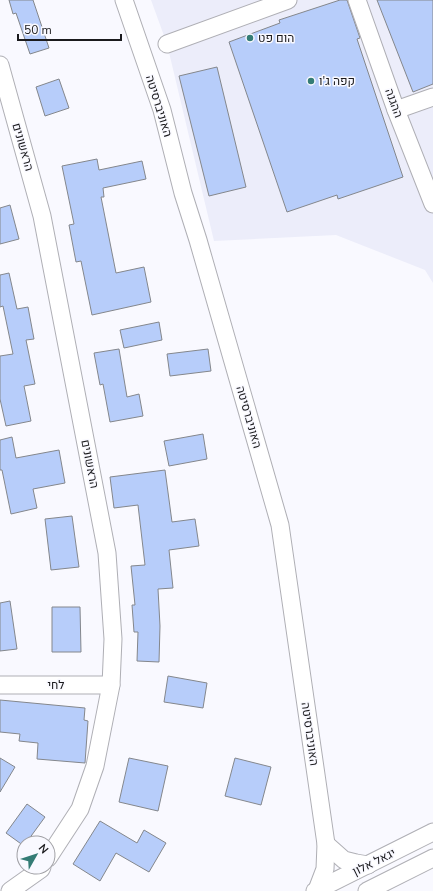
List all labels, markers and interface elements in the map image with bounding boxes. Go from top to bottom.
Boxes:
scale bar [18,16,121,42]
text: 50 m [24,22,52,38]
place label: הום פט [258,30,294,46]
marker: הום פט [245,33,255,43]
street label: האוניברסיטה [142,73,176,139]
place label: קפה ג'ו [319,73,355,89]
marker: קפה ג'ו [306,76,316,86]
street label: ההגנה [381,86,407,120]
street label: הראשונים [9,121,37,173]
street label: האוניברסיטה [232,384,266,450]
street label: הראשונים [77,438,103,490]
street label: לחי [47,677,65,693]
street label: האוניברסיטה [298,701,322,767]
north arrow [16,835,56,875]
text: N [35,841,52,857]
street label: יגאל אלון [350,845,398,879]

